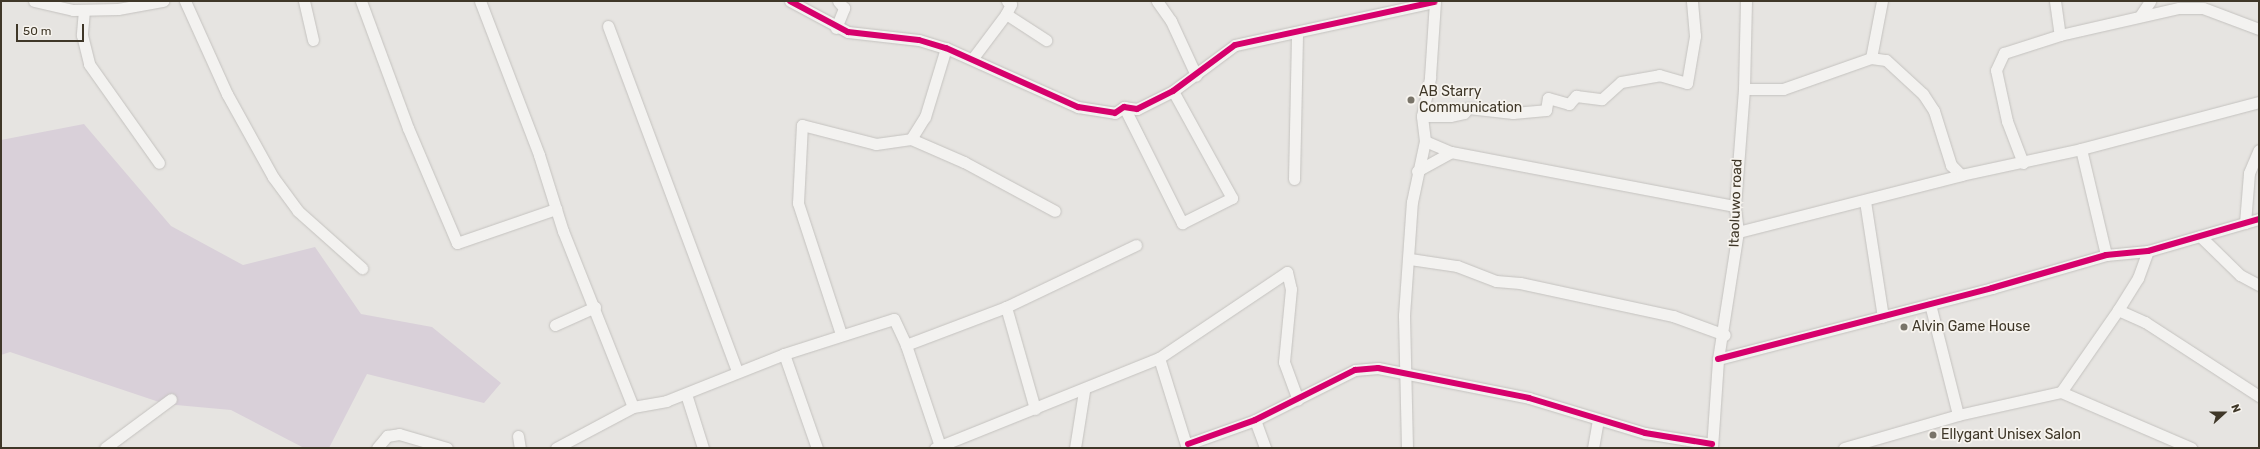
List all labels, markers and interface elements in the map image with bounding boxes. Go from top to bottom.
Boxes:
scale bar [18,16,86,42]
text: 50 m [23,24,51,38]
place label: AB Starry Communication [1419,84,1522,116]
marker: AB Starry Communication [1406,95,1416,105]
street label: Itaoluwo road [1726,158,1746,248]
place label: Alvin Game House [1912,319,2030,335]
marker: Alvin Game House [1899,322,1909,332]
north arrow [2204,393,2244,433]
text: N [2228,402,2243,415]
place label: Ellygant Unisex Salon [1941,427,2081,443]
marker: Ellygant Unisex Salon [1928,430,1938,440]

